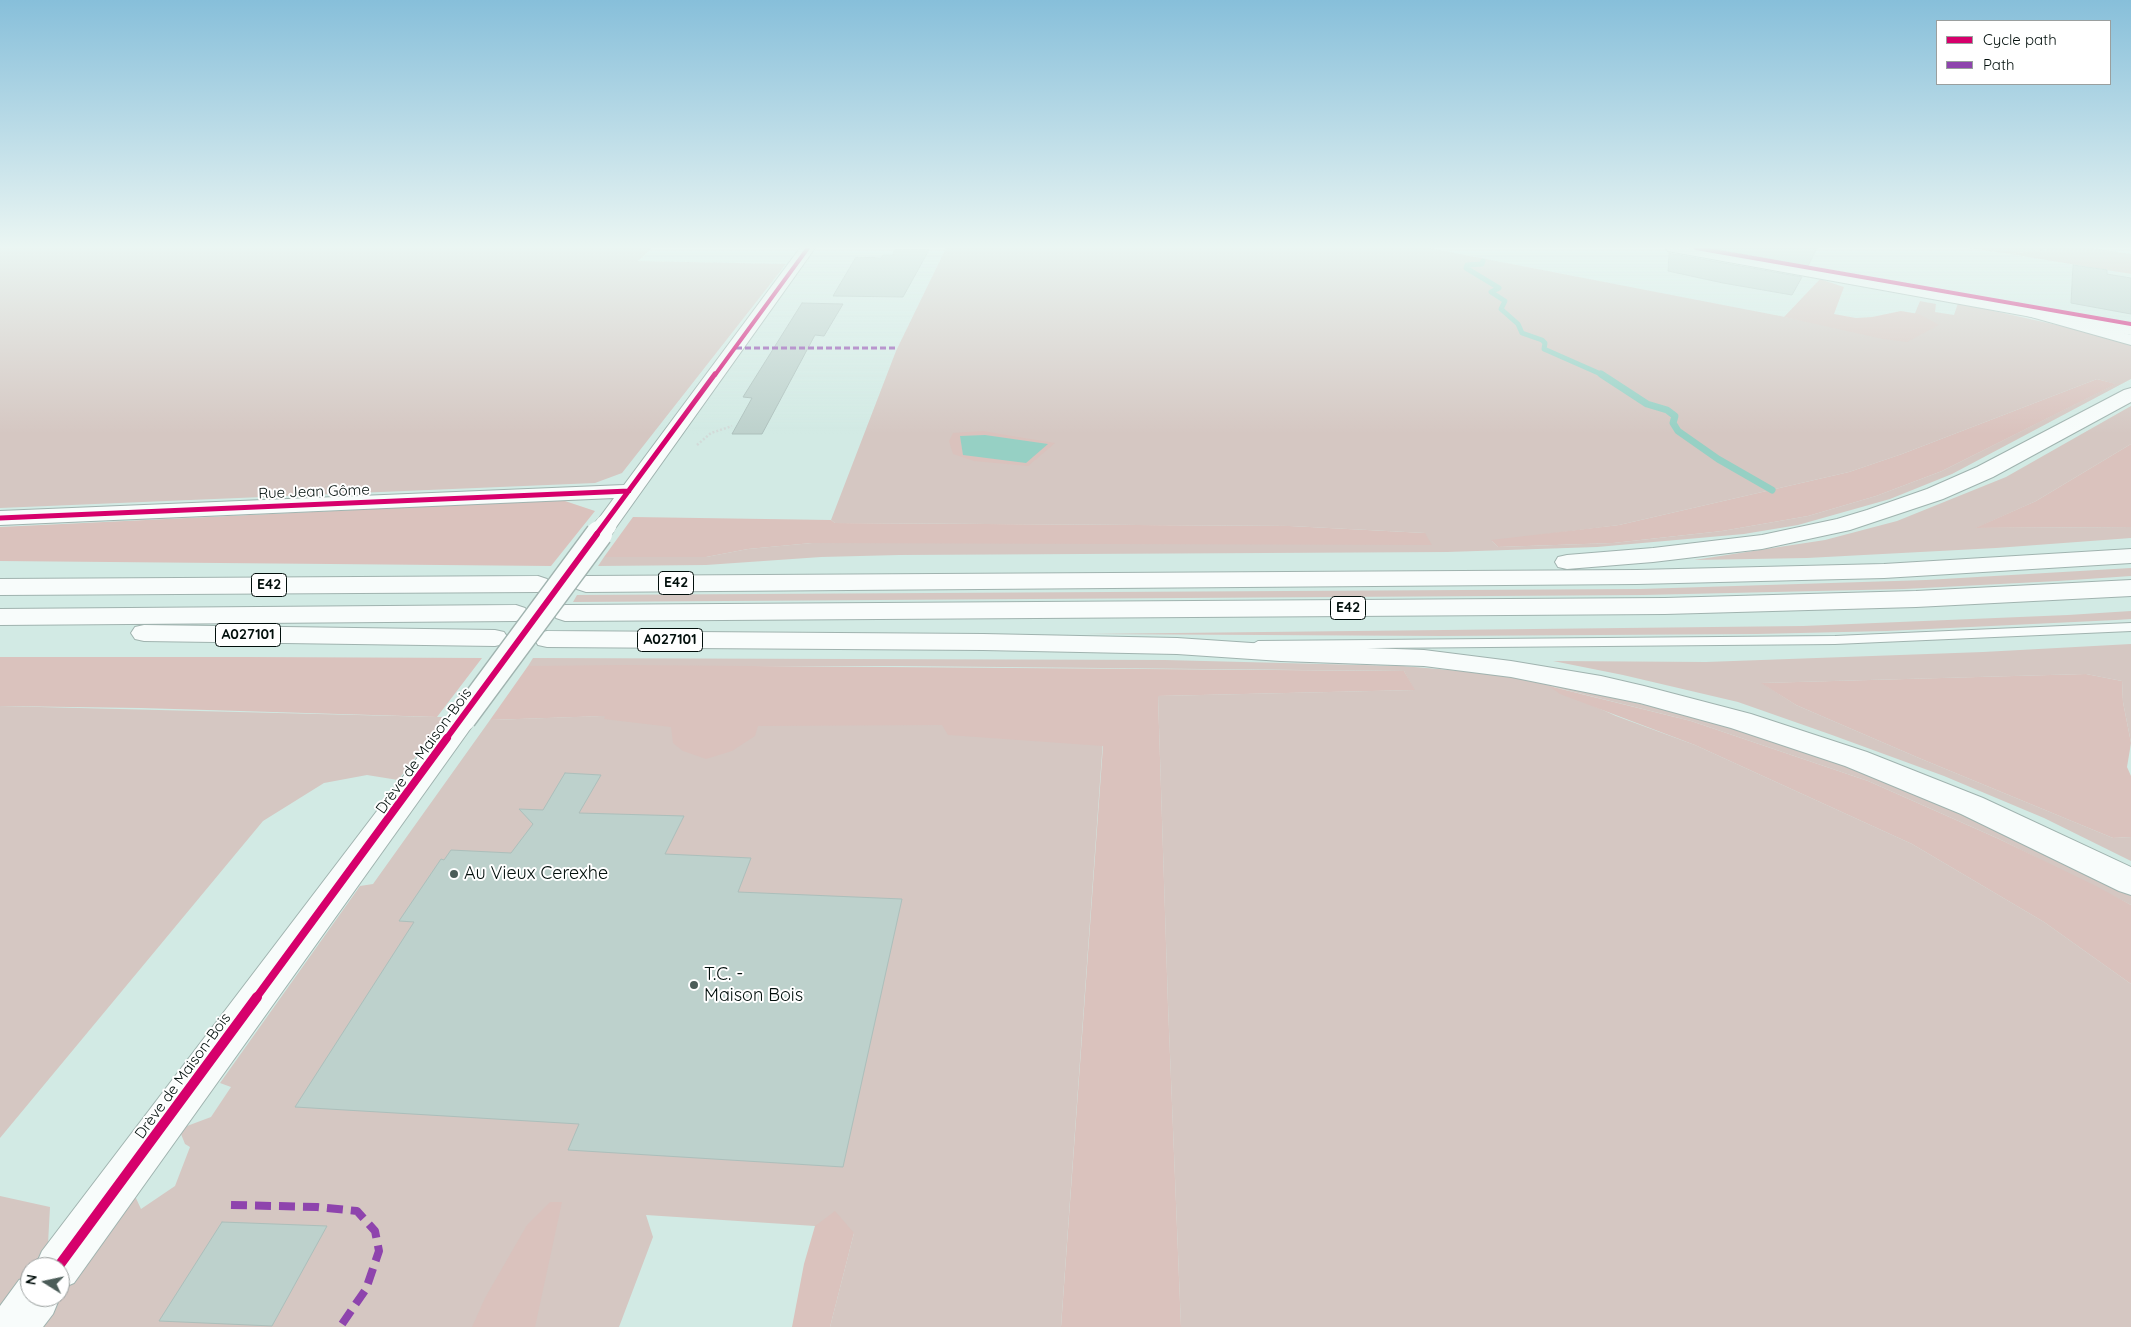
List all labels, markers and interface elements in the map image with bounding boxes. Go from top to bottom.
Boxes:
legend [1936,20,2111,85]
text: Cycle path [1983,30,2057,49]
text: Path [1983,55,2015,74]
street label: Rue Jean Gôme [258,481,370,503]
road number: E42 [658,572,694,594]
road number: E42 [252,574,286,596]
road number: E42 [1330,596,1366,620]
road number: A027101 [216,624,280,646]
road number: A027101 [638,628,702,652]
street label: Drève de Maison-Bois [372,685,476,817]
place label: Au Vieux Cerexhe [464,863,608,885]
marker: Au Vieux Cerexhe [448,868,460,880]
place label: T.C. - Maison Bois [704,964,803,1006]
marker: T.C. - Maison Bois [688,979,700,991]
street label: Drève de Maison-Bois [131,1010,235,1142]
north arrow [20,1257,70,1307]
text: N [21,1273,41,1286]

